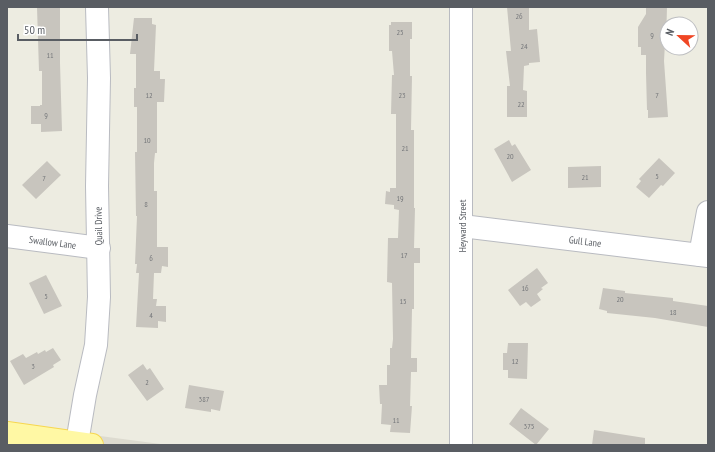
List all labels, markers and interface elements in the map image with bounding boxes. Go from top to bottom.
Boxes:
house number: 26 [515,11,523,21]
scale bar [18,16,137,42]
north arrow [659,16,699,56]
text: 50 m [24,22,45,37]
house number: 25 [396,27,404,37]
text: N [662,27,677,38]
house number: 9 [650,30,654,40]
house number: 24 [520,41,528,51]
house number: 11 [46,50,54,60]
house number: 12 [145,90,153,100]
house number: 23 [398,90,406,100]
house number: 7 [655,90,659,100]
house number: 22 [517,99,525,109]
house number: 9 [44,110,48,120]
house number: 10 [143,135,151,145]
house number: 21 [401,143,409,153]
house number: 20 [506,151,514,161]
house number: 5 [655,171,659,181]
house number: 21 [581,172,589,182]
house number: 7 [42,173,46,183]
house number: 19 [396,193,404,203]
house number: 8 [144,199,148,209]
street label: Heyward Street [456,199,469,252]
street label: Quail Drive [92,207,105,245]
street label: Swallow Lane [28,233,77,252]
street label: Gull Lane [568,233,602,250]
house number: 17 [400,250,408,260]
house number: 6 [149,253,153,263]
house number: 16 [521,283,529,293]
house number: 5 [44,291,48,301]
house number: 20 [616,294,624,304]
house number: 15 [399,296,407,306]
house number: 18 [669,307,677,317]
house number: 4 [149,310,153,320]
house number: 12 [511,356,519,366]
house number: 3 [31,361,35,371]
house number: 2 [145,377,149,387]
house number: 387 [199,394,210,404]
house number: 11 [392,415,400,425]
house number: 375 [524,421,534,431]

